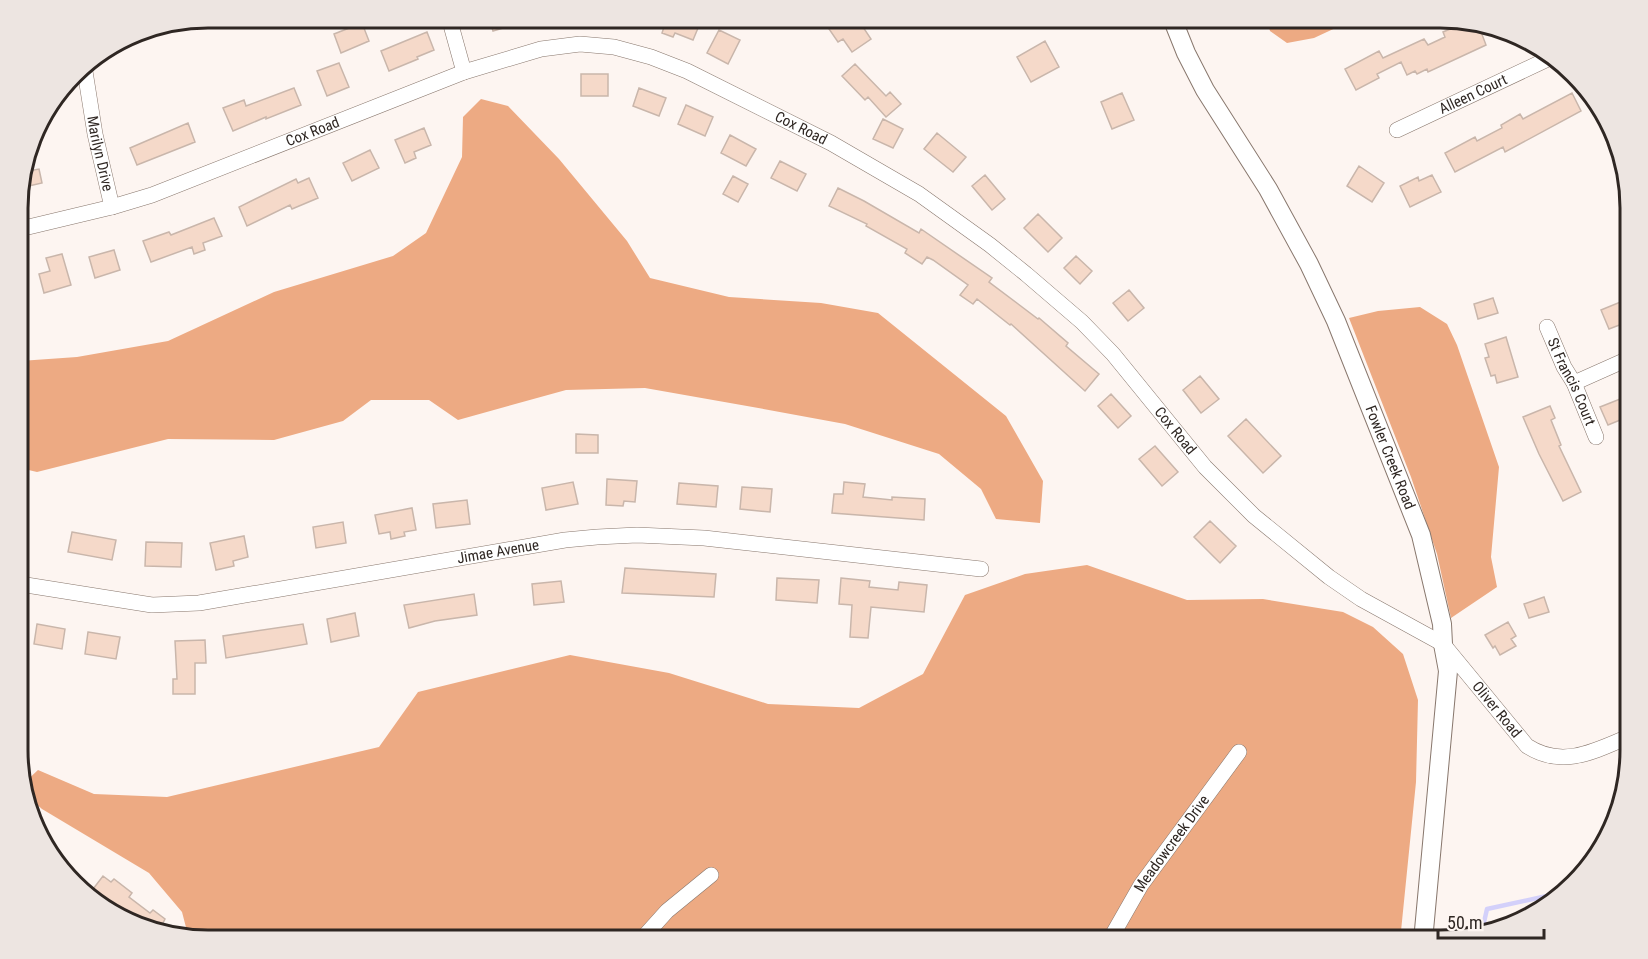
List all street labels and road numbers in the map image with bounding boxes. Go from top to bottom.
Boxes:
street label: Alleen Court [1436,71,1510,118]
street label: Cox Road [772,107,830,149]
street label: Cox Road [283,113,342,150]
street label: Marilyn Drive [83,114,117,193]
street label: St Francis Court [1544,335,1599,428]
street label: Cox Road [1151,403,1200,458]
street label: Fowler Creek Road [1361,403,1419,512]
street label: Jimae Avenue [456,536,540,567]
street label: Oliver Road [1469,678,1525,741]
street label: Meadowcreek Drive [1130,792,1213,895]

